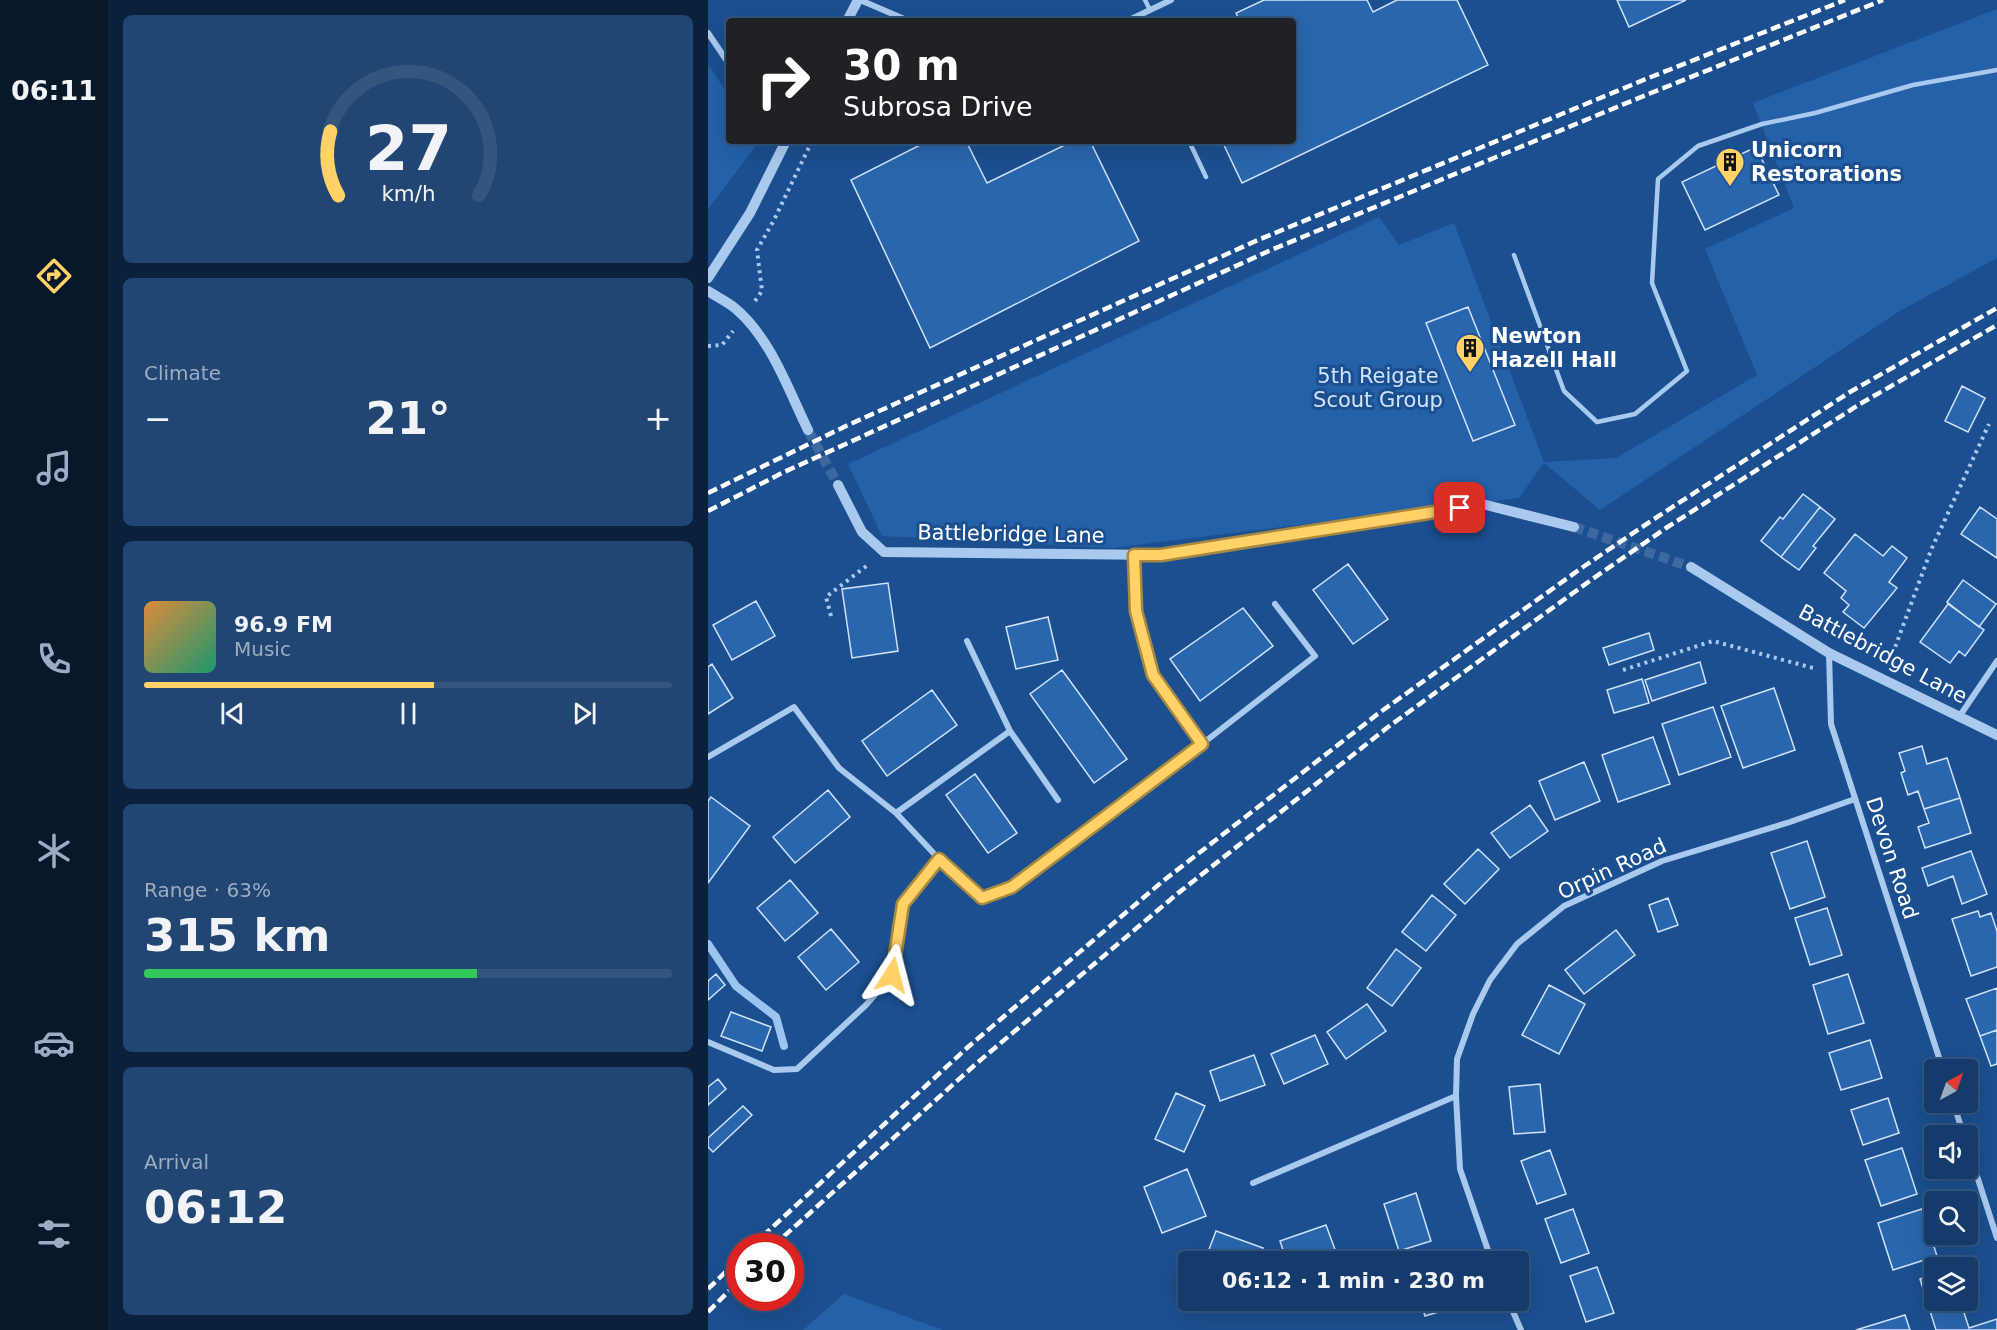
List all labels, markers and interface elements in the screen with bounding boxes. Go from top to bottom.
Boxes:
text: 30 m [843,41,960,90]
icon: right [744,42,822,120]
text: 06:11 [11,75,97,106]
text: Subrosa Drive [843,91,1033,122]
text: 27 [365,112,451,185]
place label: Unicorn Restorations [1751,138,1902,186]
building icon: Unicorn Restorations [1714,146,1746,188]
text: km/h [381,181,435,206]
icon: directions [33,255,75,297]
place label: Newton Hazell Hall [1491,324,1617,372]
building icon: Newton Hazell Hall [1454,332,1486,374]
text: Climate [144,361,221,385]
park label: 5th Reigate Scout Group [1313,364,1443,412]
text: 21° [365,392,451,445]
text: − [144,399,172,438]
text: + [644,399,672,438]
icon: music [33,447,75,489]
pin [1434,482,1485,533]
icon: arrive [1443,491,1476,524]
street label: Battlebridge Lane [917,520,1105,548]
street label: Battlebridge Lane [1795,599,1971,709]
text: 96.9 FM [234,612,333,637]
text: Music [234,637,291,661]
icon: phone [33,638,75,680]
icon: previous [216,697,249,730]
icon: pause [392,697,425,730]
icon: next [568,697,601,730]
street label: Devon Road [1861,794,1923,922]
icon: climate [33,830,75,872]
street label: Orpin Road [1554,833,1670,905]
text: Range · 63% [144,878,271,902]
text: 315 km [144,909,330,962]
position arrow [860,943,924,1007]
icon: car [33,1022,75,1064]
north arrow [1924,1059,1978,1113]
map controls [1924,1059,1978,1311]
button: sound [1924,1125,1978,1179]
text: Arrival [144,1150,209,1174]
text: 06:12 [144,1181,287,1234]
button: search [1924,1191,1978,1245]
icon: filters [33,1213,75,1255]
speed limit sign: 30 [726,1233,804,1311]
button: layers [1924,1257,1978,1311]
text: 06:12 · 1 min · 230 m [1222,1268,1485,1293]

